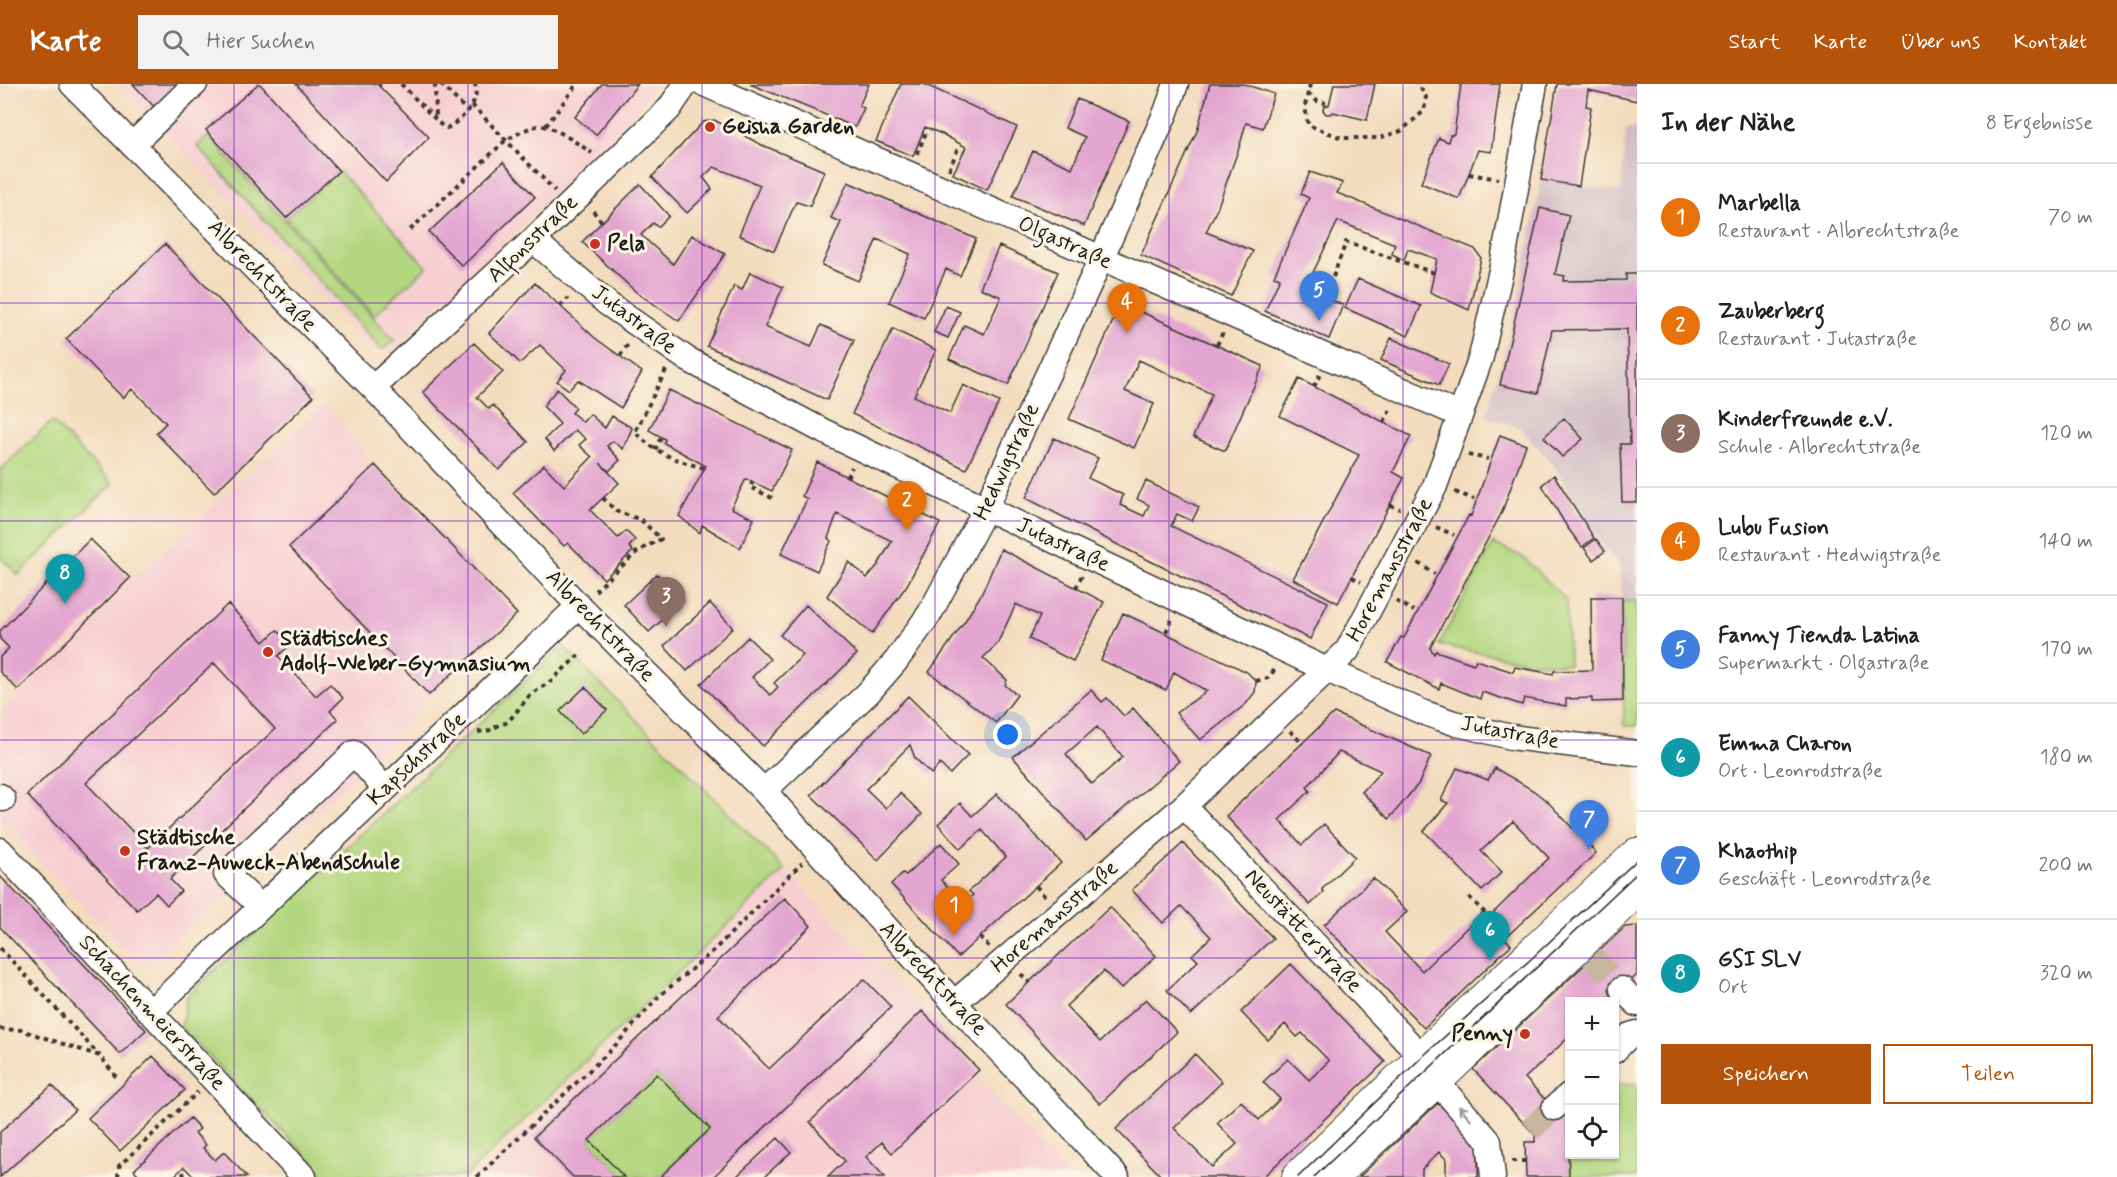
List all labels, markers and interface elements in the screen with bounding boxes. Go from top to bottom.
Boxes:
search box [138,15,558,69]
text: Karte [30,24,102,61]
icon: search [159,26,192,59]
text: Hier suchen [207,28,315,56]
text: Start [1729,28,1781,56]
text: Karte [1814,28,1867,56]
text: Über uns [1900,28,1980,56]
text: Kontakt [2013,28,2087,56]
text: In der Nähe [1661,106,1795,140]
text: 8 Ergebnisse [1986,110,2093,137]
place label: Geisha Garden [722,113,854,141]
marker: Geisha Garden [703,120,717,134]
street label: Alfonsstraße [482,189,586,291]
text: Marbella [1718,190,1801,218]
text: 1 [1676,204,1685,231]
text: 70 m [2048,204,2093,231]
street label: Olgastraße [1012,210,1117,279]
street label: Albrechtstraße [201,214,323,338]
text: Restaurant · Albrechtstraße [1718,218,1959,245]
place label: Pela [607,230,645,258]
marker: Pela [588,237,602,251]
pin: 5 [1300,272,1338,321]
street label: Jutastraße [586,279,682,361]
pin: 4 [1108,284,1146,333]
text: Zauberberg [1718,298,1825,326]
text: 2 [1676,312,1685,339]
text: 80 m [2049,312,2093,339]
text: Restaurant · Jutastraße [1718,326,1917,353]
street label: Hedwigstraße [968,399,1047,526]
text: Kinderfreunde e.V. [1718,406,1893,434]
text: 3 [1676,420,1685,447]
text: 120 m [2040,420,2093,447]
text: Schule · Albrechtstraße [1718,434,1921,461]
pin: 2 [888,482,926,531]
street label: Horemansstraße [1340,493,1440,647]
street label: Jutastraße [1012,511,1114,579]
text: Lubu Fusion [1718,514,1829,542]
text: 4 [1675,528,1686,555]
text: 140 m [2039,528,2093,555]
text: Restaurant · Hedwigstraße [1718,542,1941,569]
pin: 8 [46,554,84,604]
street label: Albrechtstraße [539,564,661,688]
pin: 3 [646,578,686,627]
text: Fanny Tienda Latina [1718,622,1920,650]
place label: Städtisches Adolf-Weber-Gymnasium [280,625,531,678]
text: 5 [1675,636,1687,663]
text: 170 m [2041,636,2093,663]
marker: Städtisches Adolf-Weber-Gymnasium [261,645,275,659]
text: Supermarkt · Olgastraße [1718,650,1929,677]
street label: Kapschstraße [362,706,473,812]
street label: Jutastraße [1458,710,1562,756]
your location [993,720,1022,749]
text: Emma Charon [1718,730,1852,758]
text: 6 [1675,744,1686,771]
text: 180 m [2040,744,2093,771]
text: Ort · Leonrodstraße [1718,758,1883,785]
pin: 7 [1570,800,1608,850]
place label: Städtische Franz-Auweck-Abendschule [137,824,400,877]
text: Khaothip [1718,838,1798,866]
marker: Städtische Franz-Auweck-Abendschule [118,844,132,858]
text: 7 [1674,852,1687,879]
text: 200 m [2038,852,2093,879]
street label: Horemansstraße [986,854,1124,980]
street label: Neustätterstraße [1238,863,1368,999]
text: Geschäft · Leonrodstraße [1718,866,1931,893]
pin: 1 [934,886,974,936]
pin: 6 [1470,912,1510,961]
street label: Albrechtstraße [873,916,993,1042]
street label: Schachenmeierstraße [72,929,232,1097]
text: GSI SLV [1718,946,1801,974]
text: 8 [1675,960,1686,987]
text: 320 m [2040,960,2093,987]
text: Ort [1718,974,1747,1001]
map controls [1565,997,1619,1159]
button: + [1565,997,1619,1051]
place label: Penny [1452,1020,1513,1049]
marker: Penny [1518,1027,1532,1041]
button: Speichern [1661,1044,1871,1104]
button: Teilen [1883,1044,2093,1104]
button: − [1565,1051,1619,1105]
button: locate [1565,1105,1619,1159]
one-way arrow [1458,1106,1472,1121]

